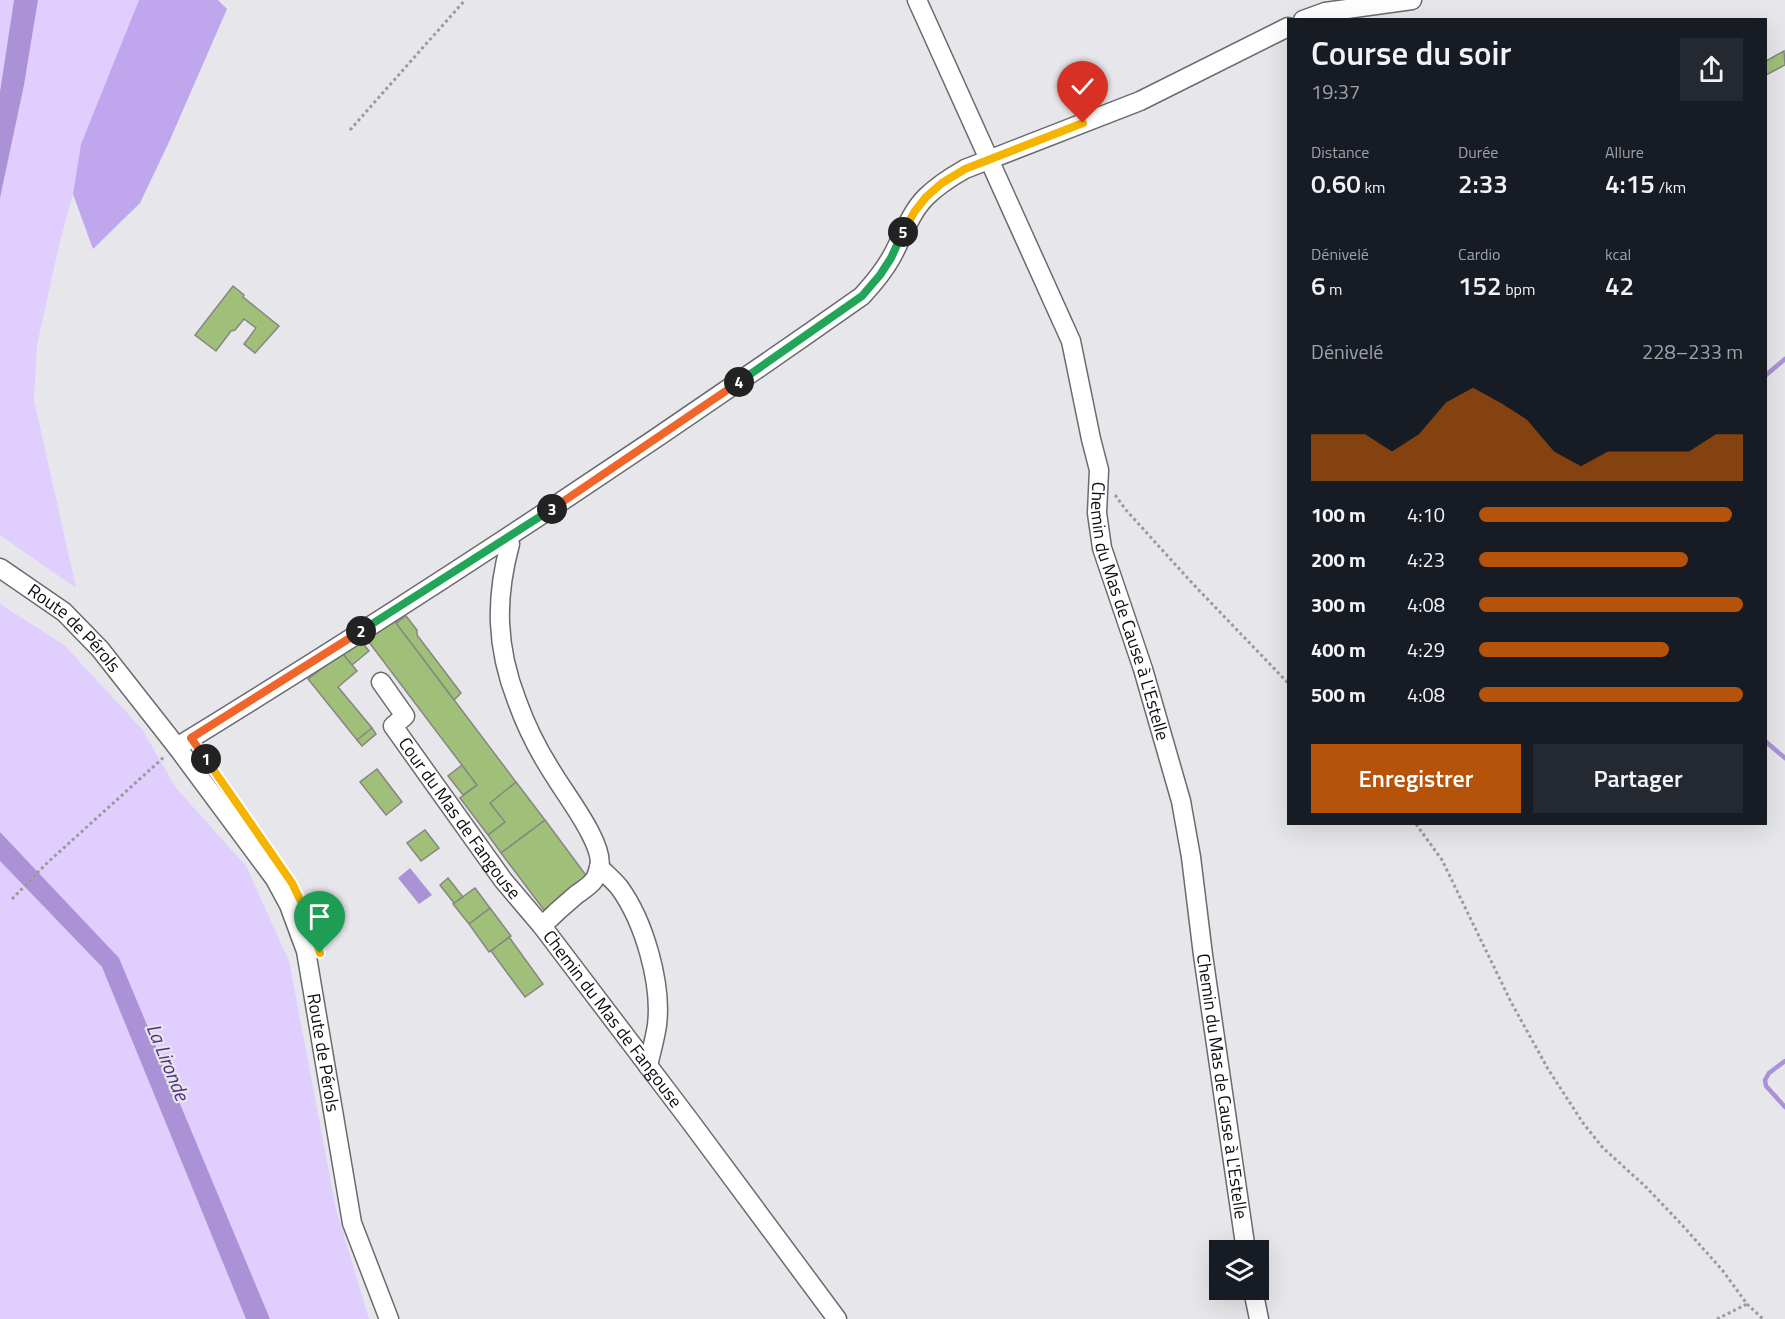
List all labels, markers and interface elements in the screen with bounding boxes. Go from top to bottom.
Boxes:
text: Course du soir [1311,28,1511,78]
button: share [1680,38,1743,101]
pin [1057,61,1108,123]
icon: check [1066,70,1099,103]
text: 19:37 [1311,76,1360,107]
text: Distance [1311,140,1369,164]
text: Durée [1458,140,1498,164]
text: Allure [1605,140,1644,164]
text: 0.60 [1311,164,1361,203]
text: 2:33 [1458,164,1508,203]
text: 4:15 [1605,164,1655,203]
text: km [1361,175,1385,199]
text: /km [1655,175,1686,199]
pin: 5 [888,217,918,247]
text: 5 [899,220,907,244]
text: Dénivelé [1311,242,1369,266]
text: Cardio [1458,242,1500,266]
text: kcal [1605,242,1631,266]
text: 6 [1311,266,1326,305]
text: 152 [1458,266,1502,305]
text: 42 [1605,266,1634,305]
text: m [1326,277,1342,301]
text: bpm [1502,277,1535,301]
text: Dénivelé [1311,336,1383,367]
text: 228–233 m [1642,336,1743,367]
pin: 4 [724,367,754,397]
text: 4 [735,370,743,394]
street label: Chemin du Mas de Cause à L'Estelle [1084,481,1177,743]
pin: 3 [537,494,567,524]
text: 3 [548,497,556,521]
text: 100 m [1311,499,1366,530]
text: 4:10 [1407,499,1445,530]
text: 200 m [1311,544,1366,575]
text: 4:23 [1407,544,1445,575]
street label: Route de Pérols [22,577,127,678]
text: 300 m [1311,589,1366,620]
text: 4:08 [1407,589,1445,620]
pin: 2 [346,616,376,646]
text: 2 [357,619,365,643]
text: 400 m [1311,634,1366,665]
text: 4:29 [1407,634,1445,665]
text: 500 m [1311,679,1366,710]
text: 4:08 [1407,679,1445,710]
street label: Cour du Mas de Fangouse [392,731,528,905]
pin: 1 [191,744,221,774]
button: Enregistrer [1311,744,1521,813]
button: Partager [1533,744,1743,813]
text: 1 [202,747,210,771]
pin [294,891,345,953]
icon: arrive [303,900,336,933]
street label: Chemin du Mas de Fangouse [537,924,689,1113]
street label: Chemin du Mas de Cause à L'Estelle [1190,952,1255,1221]
street label: Route de Pérols [300,991,347,1114]
water label: La Lironde [139,1019,199,1107]
map controls [1209,1240,1269,1300]
button: layers [1209,1240,1269,1300]

